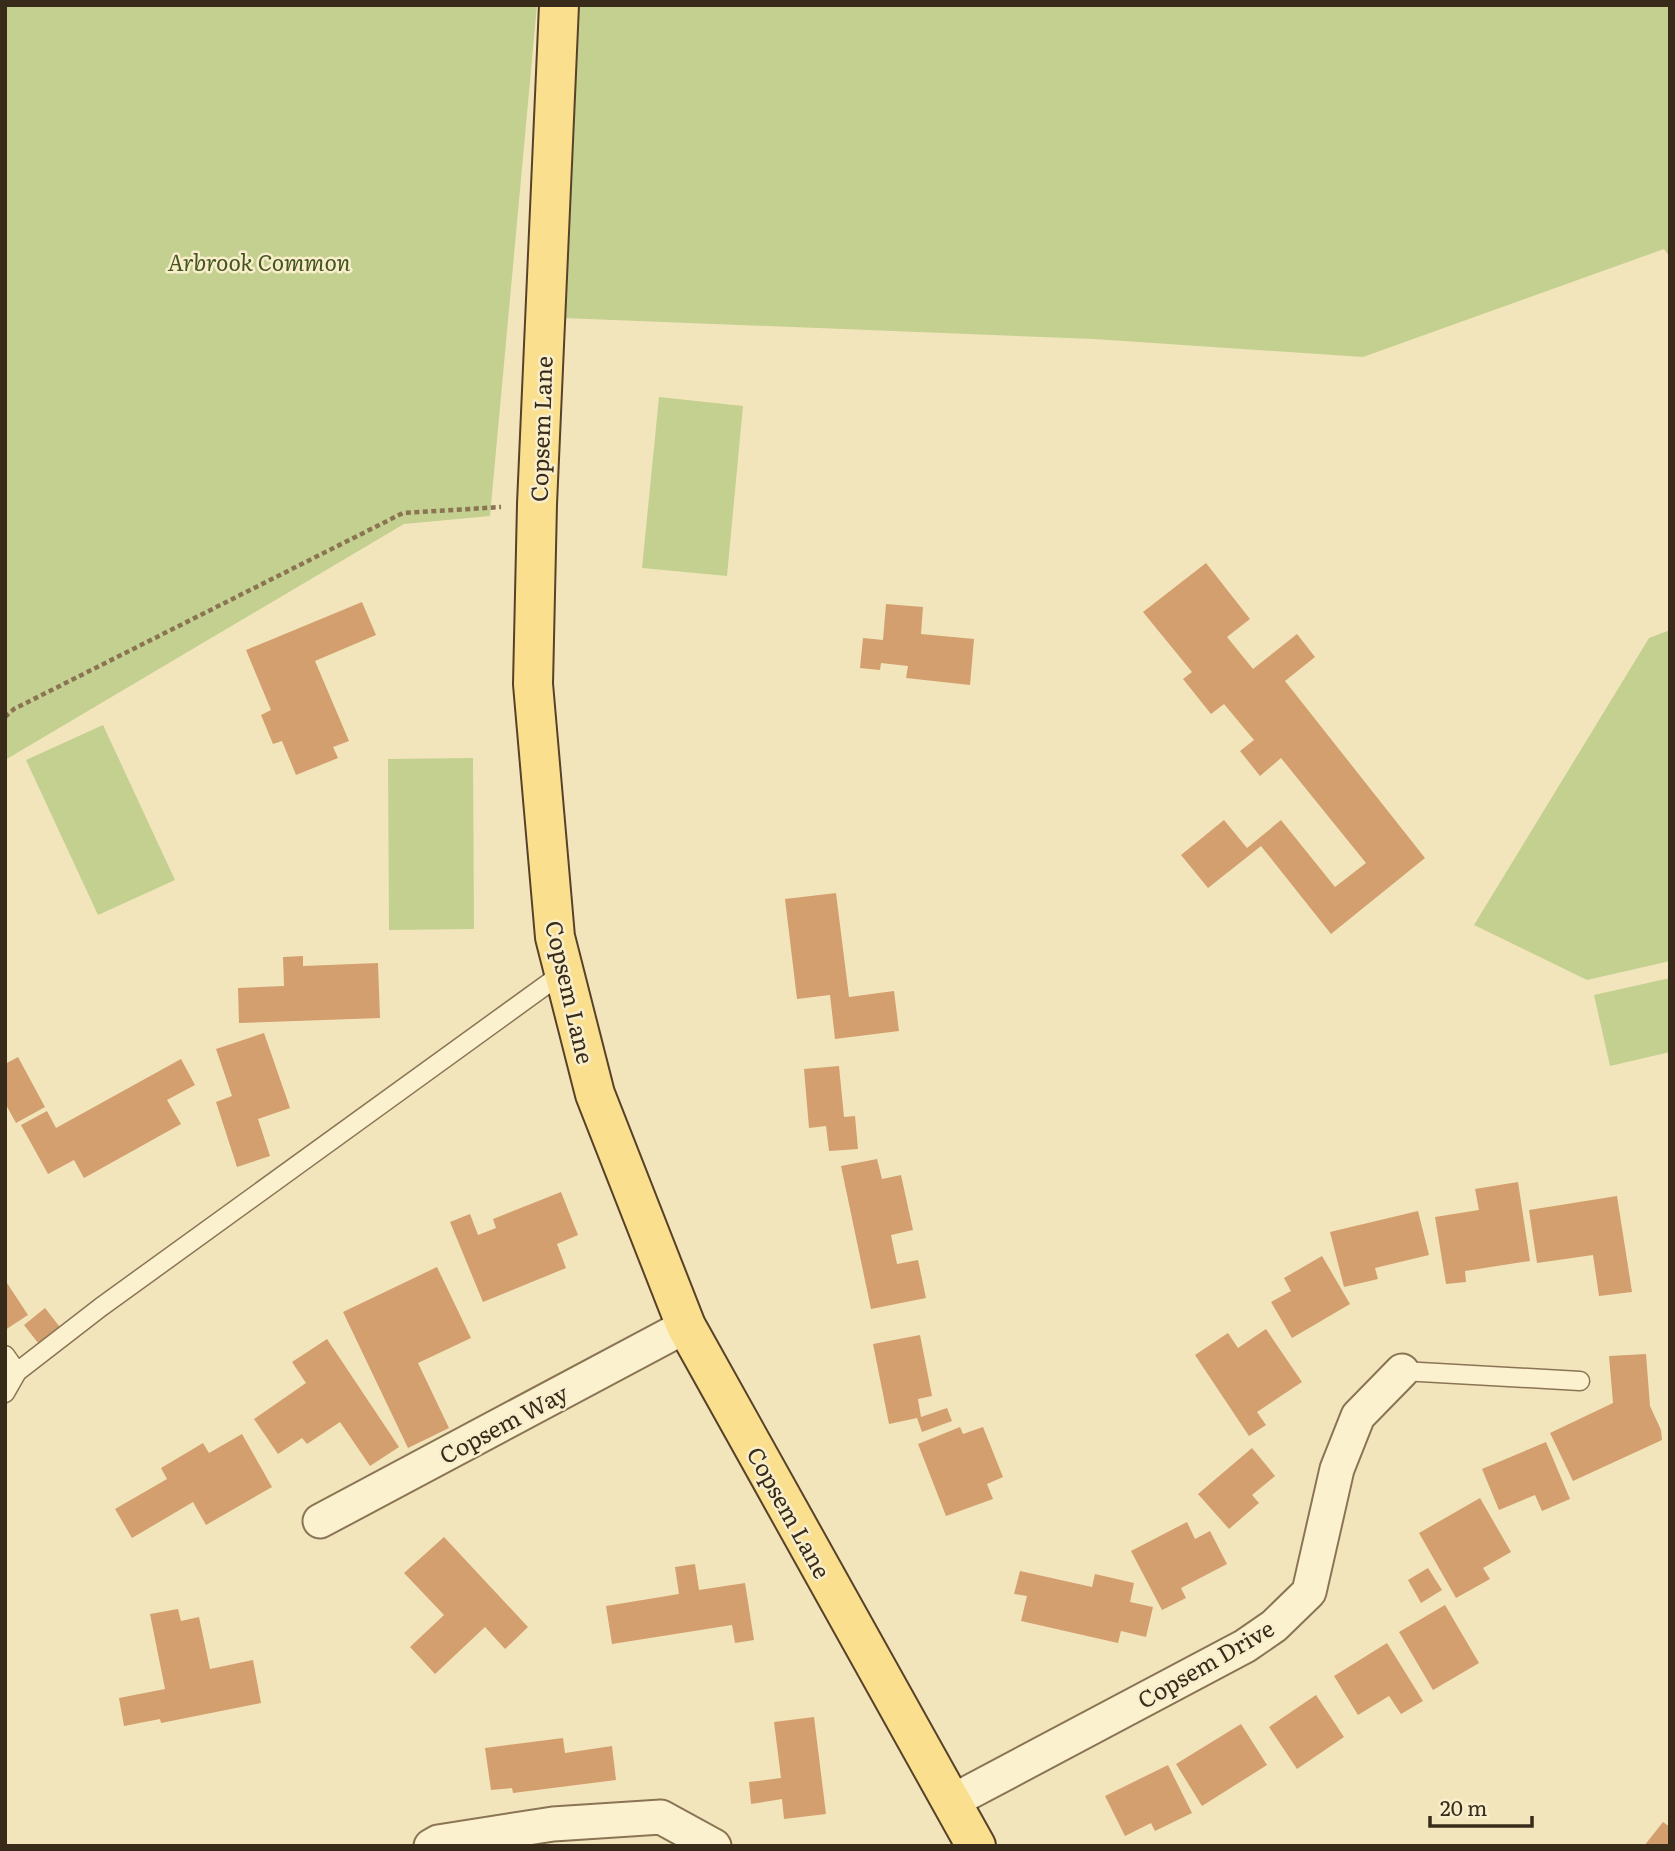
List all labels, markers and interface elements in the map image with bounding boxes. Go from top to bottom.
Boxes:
park label: Arbrook Common [167,244,351,278]
street label: Copsem Lane [520,355,560,503]
street label: Copsem Lane [538,917,604,1067]
street label: Copsem Way [433,1374,574,1471]
street label: Copsem Lane [740,1440,840,1584]
street label: Copsem Drive [1130,1610,1280,1716]
scale bar [1430,1784,1532,1828]
text: 20 m [1440,1791,1487,1822]

